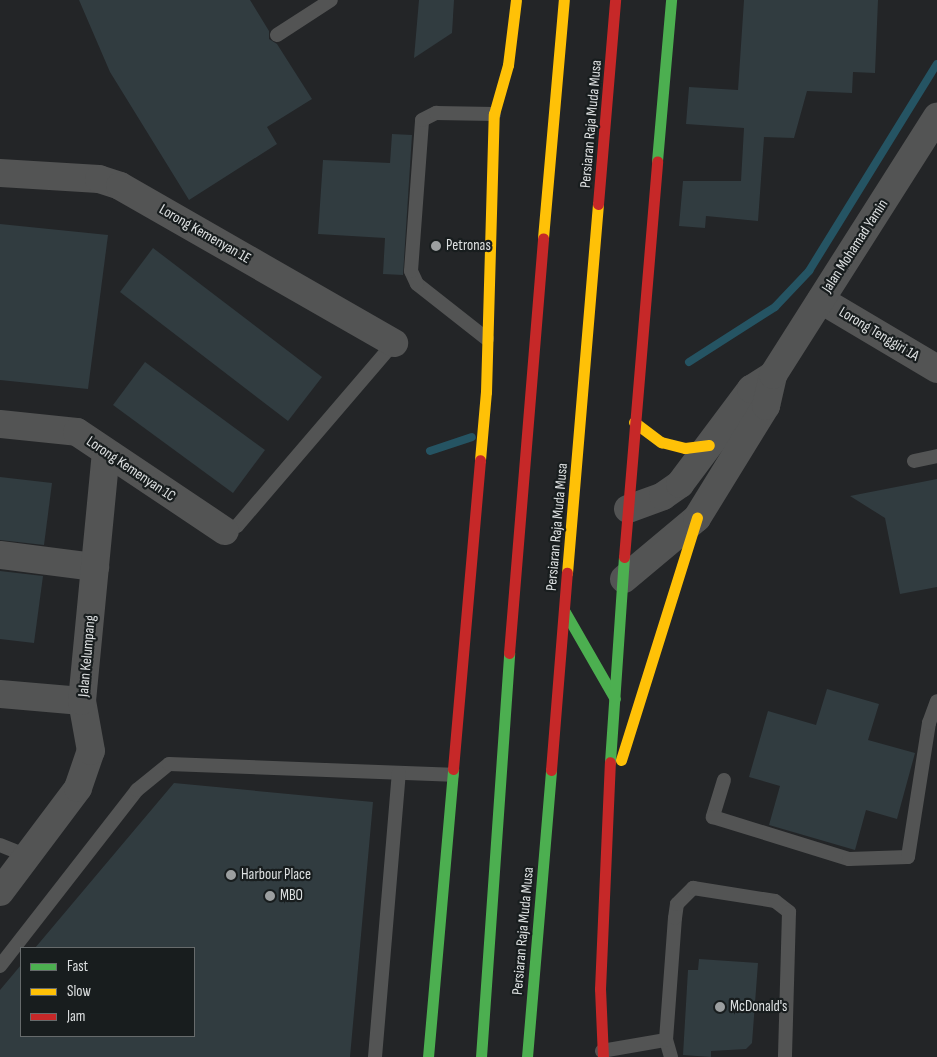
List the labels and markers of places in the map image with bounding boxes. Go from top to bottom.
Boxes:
place label: Petronas [446,237,491,255]
marker: Petronas [430,240,442,252]
place label: Harbour Place [241,866,311,884]
marker: Harbour Place [225,869,237,881]
place label: MBO [280,887,303,905]
marker: MBO [264,890,276,902]
place label: McDonald's [730,998,787,1016]
marker: McDonald's [714,1001,726,1013]

